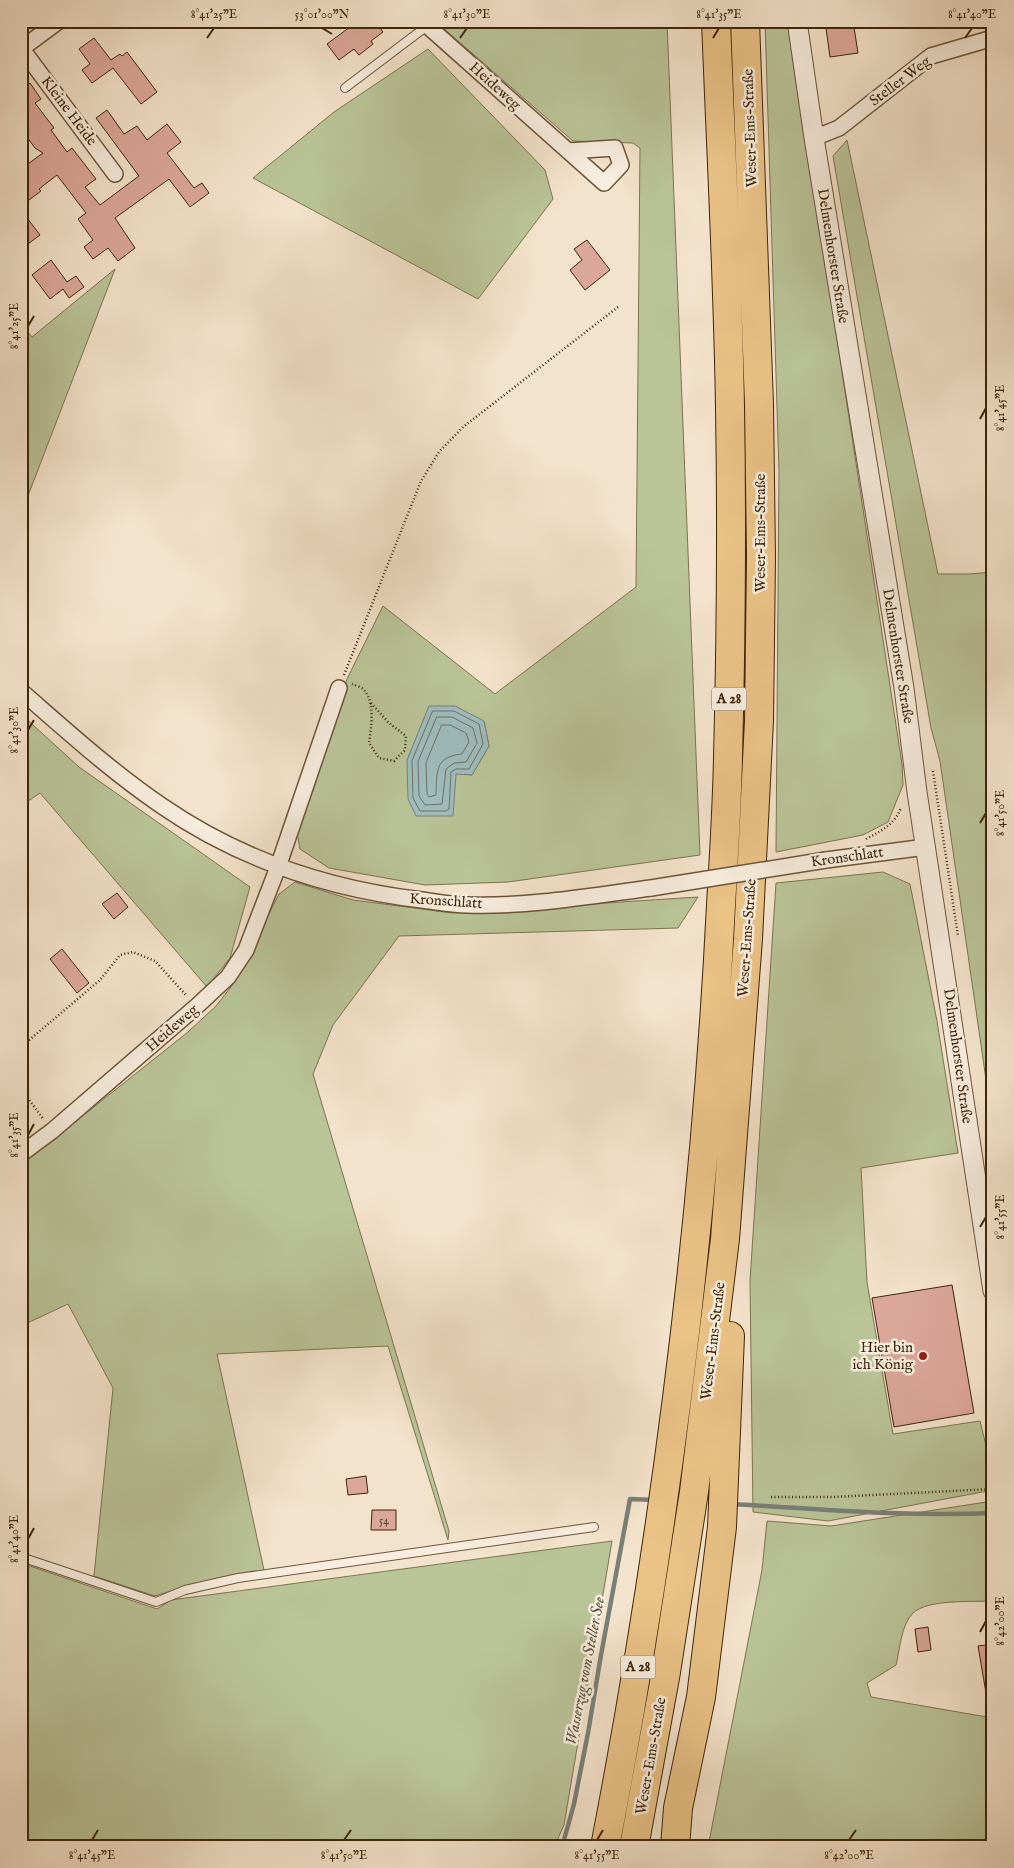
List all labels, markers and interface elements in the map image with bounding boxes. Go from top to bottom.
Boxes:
text: 8°41'25"E [191,7,237,22]
text: 53°01'00"N [295,7,350,22]
text: 8°41'30"E [444,7,490,22]
text: 8°41'35"E [696,7,742,22]
text: 8°41'40"E [948,7,996,22]
street label: Steller Weg [865,51,935,110]
street label: Heideweg [465,58,525,115]
street label: Weser-Ems-Straße [738,68,762,188]
street label: Kleine Heide [37,72,101,150]
street label: Delmenhorster Straße [813,187,853,325]
text: 8°41'25"E [7,303,22,349]
text: 8°41'45"E [993,385,1008,431]
street label: Weser-Ems-Straße [751,474,770,592]
street label: Delmenhorster Straße [878,587,918,725]
road number: A 28 [712,688,746,711]
text: 8°41'30"E [7,707,22,753]
text: 8°41'50"E [993,790,1008,836]
street label: Kronschlatt [810,843,884,871]
street label: Weser-Ems-Straße [733,878,761,998]
street label: Kronschlatt [409,889,483,913]
street label: Delmenhorster Straße [939,987,977,1125]
street label: Heideweg [142,1000,203,1056]
text: 8°41'35"E [7,1112,22,1158]
text: 8°41'55"E [993,1194,1008,1240]
street label: Weser-Ems-Straße [696,1281,730,1401]
place label: Hier bin ich König [852,1338,914,1374]
marker: Hier bin ich König [917,1350,929,1362]
house number: 54 [379,1513,389,1528]
text: 8°41'40"E [7,1515,22,1563]
water label: Wasserzug vom Steller See [562,1595,610,1747]
text: 8°42'00"E [993,1596,1008,1646]
road number: A 28 [620,1655,656,1678]
street label: Weser-Ems-Straße [631,1696,671,1816]
text: 8°41'45"E [69,1848,115,1863]
text: 8°41'50"E [321,1848,367,1863]
text: 8°41'55"E [574,1848,620,1863]
text: 8°42'00"E [824,1848,874,1863]

